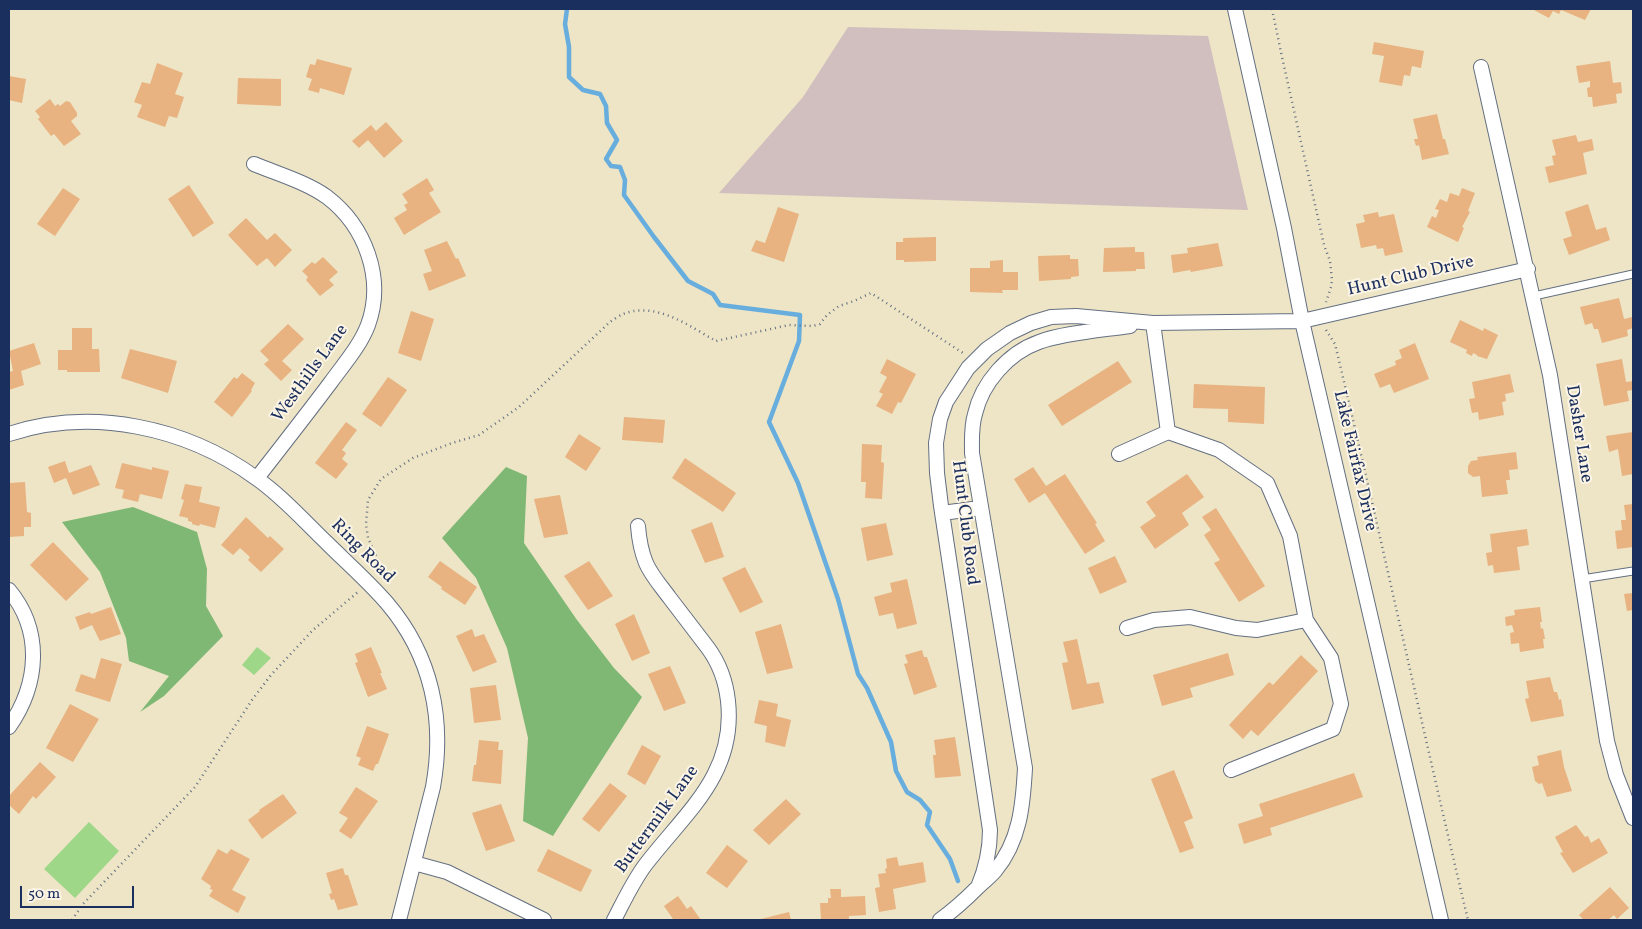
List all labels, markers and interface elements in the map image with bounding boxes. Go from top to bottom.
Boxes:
street label: Hunt Club Drive [1346,252,1476,302]
street label: Westhills Lane [268,321,354,427]
street label: Dasher Lane [1560,384,1596,484]
street label: Lake Fairfax Drive [1327,389,1381,533]
street label: Hunt Club Road [946,459,982,587]
street label: Ring Road [325,515,399,589]
street label: Buttermilk Lane [612,762,704,878]
scale bar [22,876,136,908]
text: 50 m [28,884,60,905]

